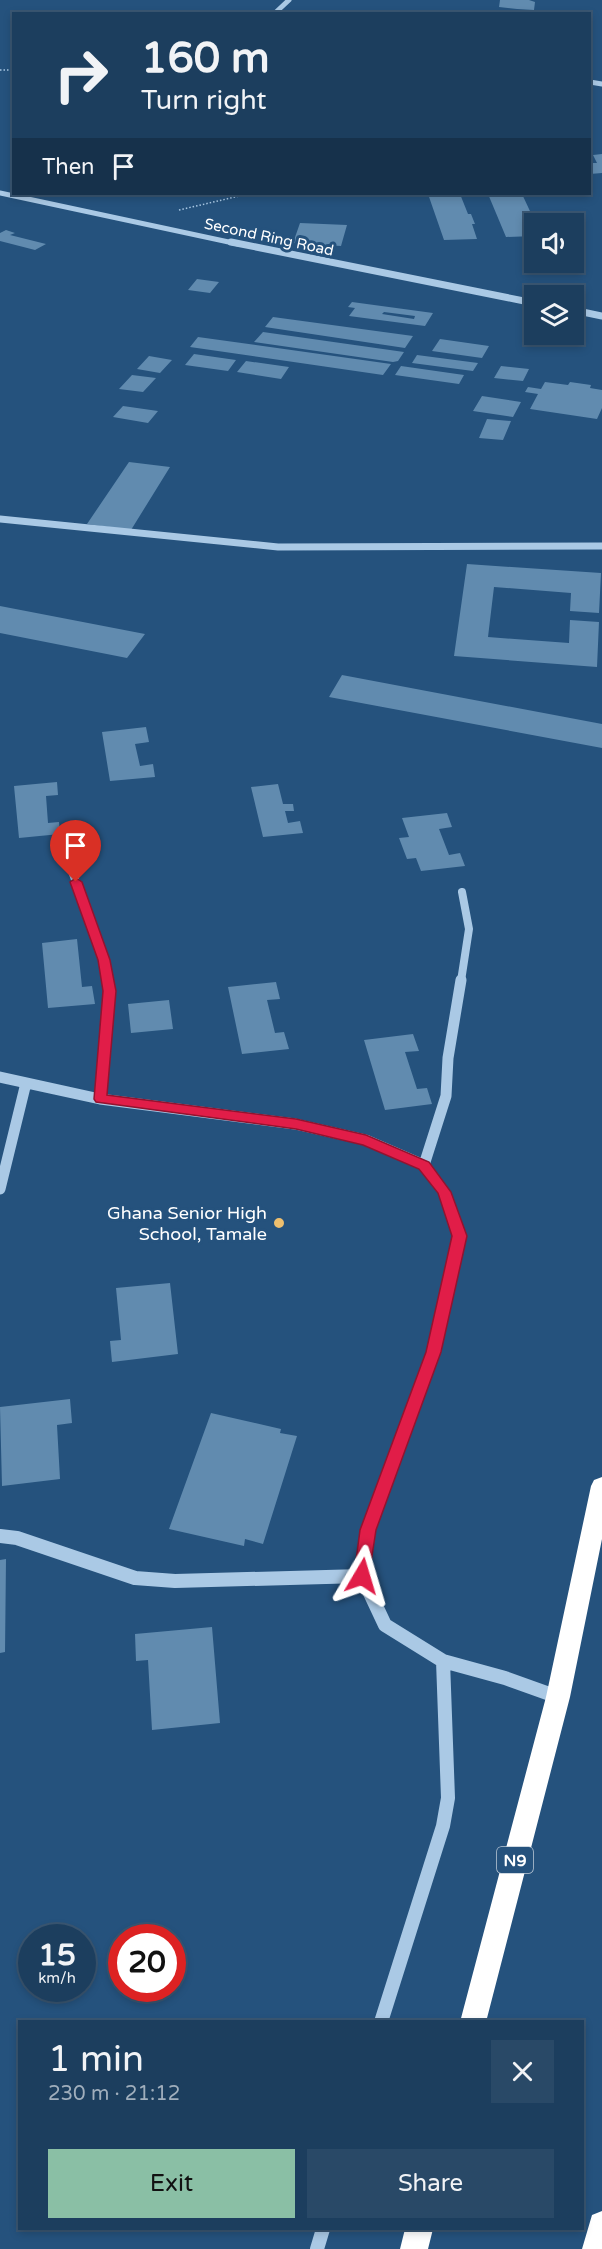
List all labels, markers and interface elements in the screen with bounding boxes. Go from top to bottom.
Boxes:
text: 160 m [141,33,270,84]
icon: right [42,36,120,114]
text: Turn right [141,84,267,117]
icon: arrive [107,150,140,183]
text: Then [42,154,95,180]
map controls [524,213,584,345]
button: sound [524,213,584,273]
street label: Second Ring Road [203,214,335,260]
button: layers [524,285,584,345]
pin [50,820,101,882]
icon: arrive [59,829,92,862]
place label: Ghana Senior High School, Tamale [107,1202,267,1245]
marker: Ghana Senior High School, Tamale [272,1216,286,1230]
position arrow [330,1544,394,1608]
road number: N9 [497,1847,533,1873]
speed limit sign: 20 [108,1924,186,2002]
text: 15 [38,1937,76,1974]
text: km/h [38,1969,76,1987]
text: 1 min [48,2038,144,2081]
button: close [491,2040,554,2103]
text: 230 m · 21:12 [48,2082,180,2106]
button: Exit [48,2149,295,2218]
button: Share [307,2149,554,2218]

